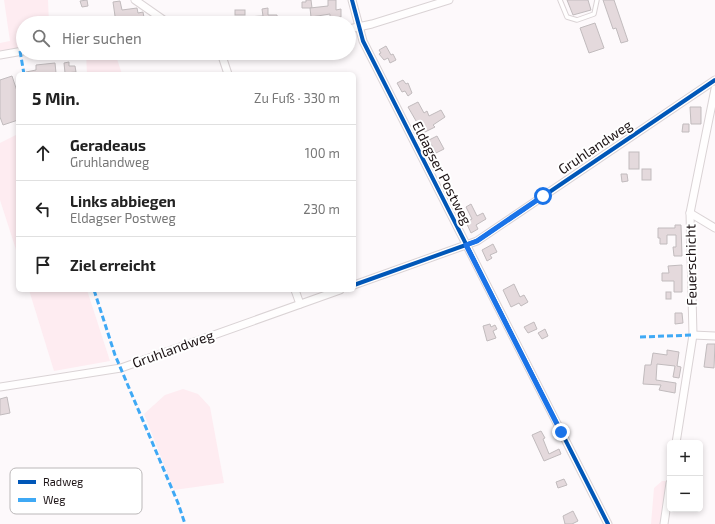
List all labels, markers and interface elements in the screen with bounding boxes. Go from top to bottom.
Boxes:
search box [16,16,356,60]
icon: search [30,27,52,49]
text: Hier suchen [62,29,142,47]
text: 5 Min. [32,88,80,108]
text: Zu Fuß · 330 m [254,90,340,106]
street label: Gruhlandweg [555,116,635,177]
street label: Eldagser Postweg [409,118,476,228]
text: Geradeaus [70,136,146,154]
icon: ahead [32,142,54,164]
text: 100 m [305,145,340,161]
text: Gruhlandweg [70,154,149,170]
route start [534,187,552,205]
text: Links abbiegen [70,192,176,210]
icon: left [32,198,54,220]
text: 230 m [303,201,340,217]
text: Eldagser Postweg [70,210,176,226]
street label: Feuerschicht [681,224,700,306]
icon: arrive [32,254,54,276]
text: Ziel erreicht [70,256,156,274]
street label: Gruhlandweg [130,326,216,371]
route end [552,423,570,441]
map controls [667,440,703,512]
button: + [667,440,703,476]
legend [10,468,142,514]
text: Radweg [43,475,83,488]
button: − [667,476,703,512]
text: Weg [43,493,65,506]

